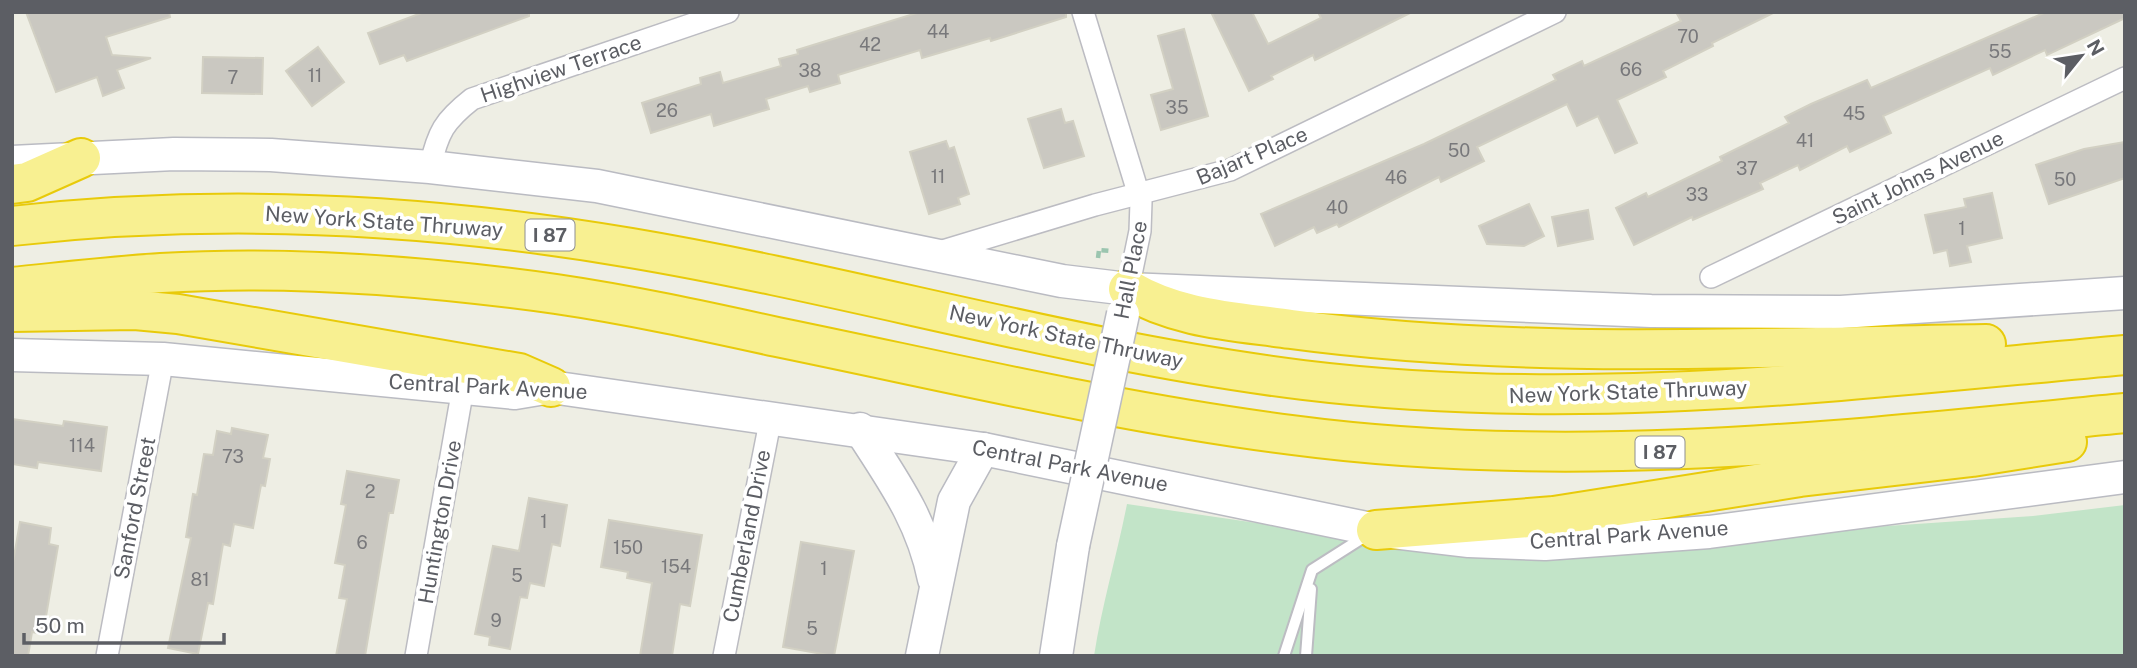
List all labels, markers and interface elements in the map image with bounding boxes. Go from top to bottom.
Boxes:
house number: 44 [927,21,949,42]
north arrow [2046,21,2116,91]
house number: 70 [1677,26,1699,47]
street label: Highview Terrace [477,29,645,108]
house number: 42 [859,34,881,55]
text: N [2082,36,2109,59]
house number: 55 [1988,41,2012,62]
house number: 66 [1620,59,1642,80]
house number: 38 [799,60,821,81]
house number: 11 [308,65,322,86]
house number: 7 [228,67,238,88]
house number: 35 [1166,97,1188,118]
house number: 26 [656,100,678,121]
house number: 45 [1843,103,1865,124]
street label: Bajart Place [1192,121,1311,190]
street label: Saint Johns Avenue [1828,125,2008,230]
house number: 41 [1796,130,1814,151]
house number: 50 [1448,140,1470,161]
house number: 37 [1736,158,1758,179]
house number: 11 [931,166,945,187]
house number: 46 [1385,167,1407,188]
house number: 50 [2054,169,2076,190]
house number: 33 [1686,184,1708,205]
house number: 40 [1326,197,1348,218]
street label: New York State Thruway [264,201,504,242]
house number: 1 [1958,218,1966,239]
road number: I 87 [526,219,574,250]
street label: Hall Place [1109,219,1152,321]
street label: New York State Thruway [947,299,1185,374]
street label: Central Park Avenue [388,369,588,404]
street label: New York State Thruway [1508,375,1748,408]
street label: Central Park Avenue [970,434,1170,497]
house number: 114 [69,435,95,456]
street label: Sanford Street [108,435,161,581]
road number: I 87 [1636,436,1684,467]
street label: Huntington Drive [413,438,466,606]
house number: 73 [222,446,244,467]
street label: Cumberland Drive [717,447,776,624]
house number: 2 [365,481,375,502]
house number: 1 [540,511,548,532]
street label: Central Park Avenue [1529,515,1729,554]
house number: 6 [356,532,368,553]
house number: 150 [613,537,643,558]
house number: 154 [661,556,691,577]
house number: 1 [820,558,828,579]
house number: 5 [511,565,523,586]
house number: 81 [191,569,209,590]
scale bar [24,602,224,646]
house number: 9 [490,610,502,631]
text: 50 m [35,613,85,638]
house number: 5 [806,618,818,639]

